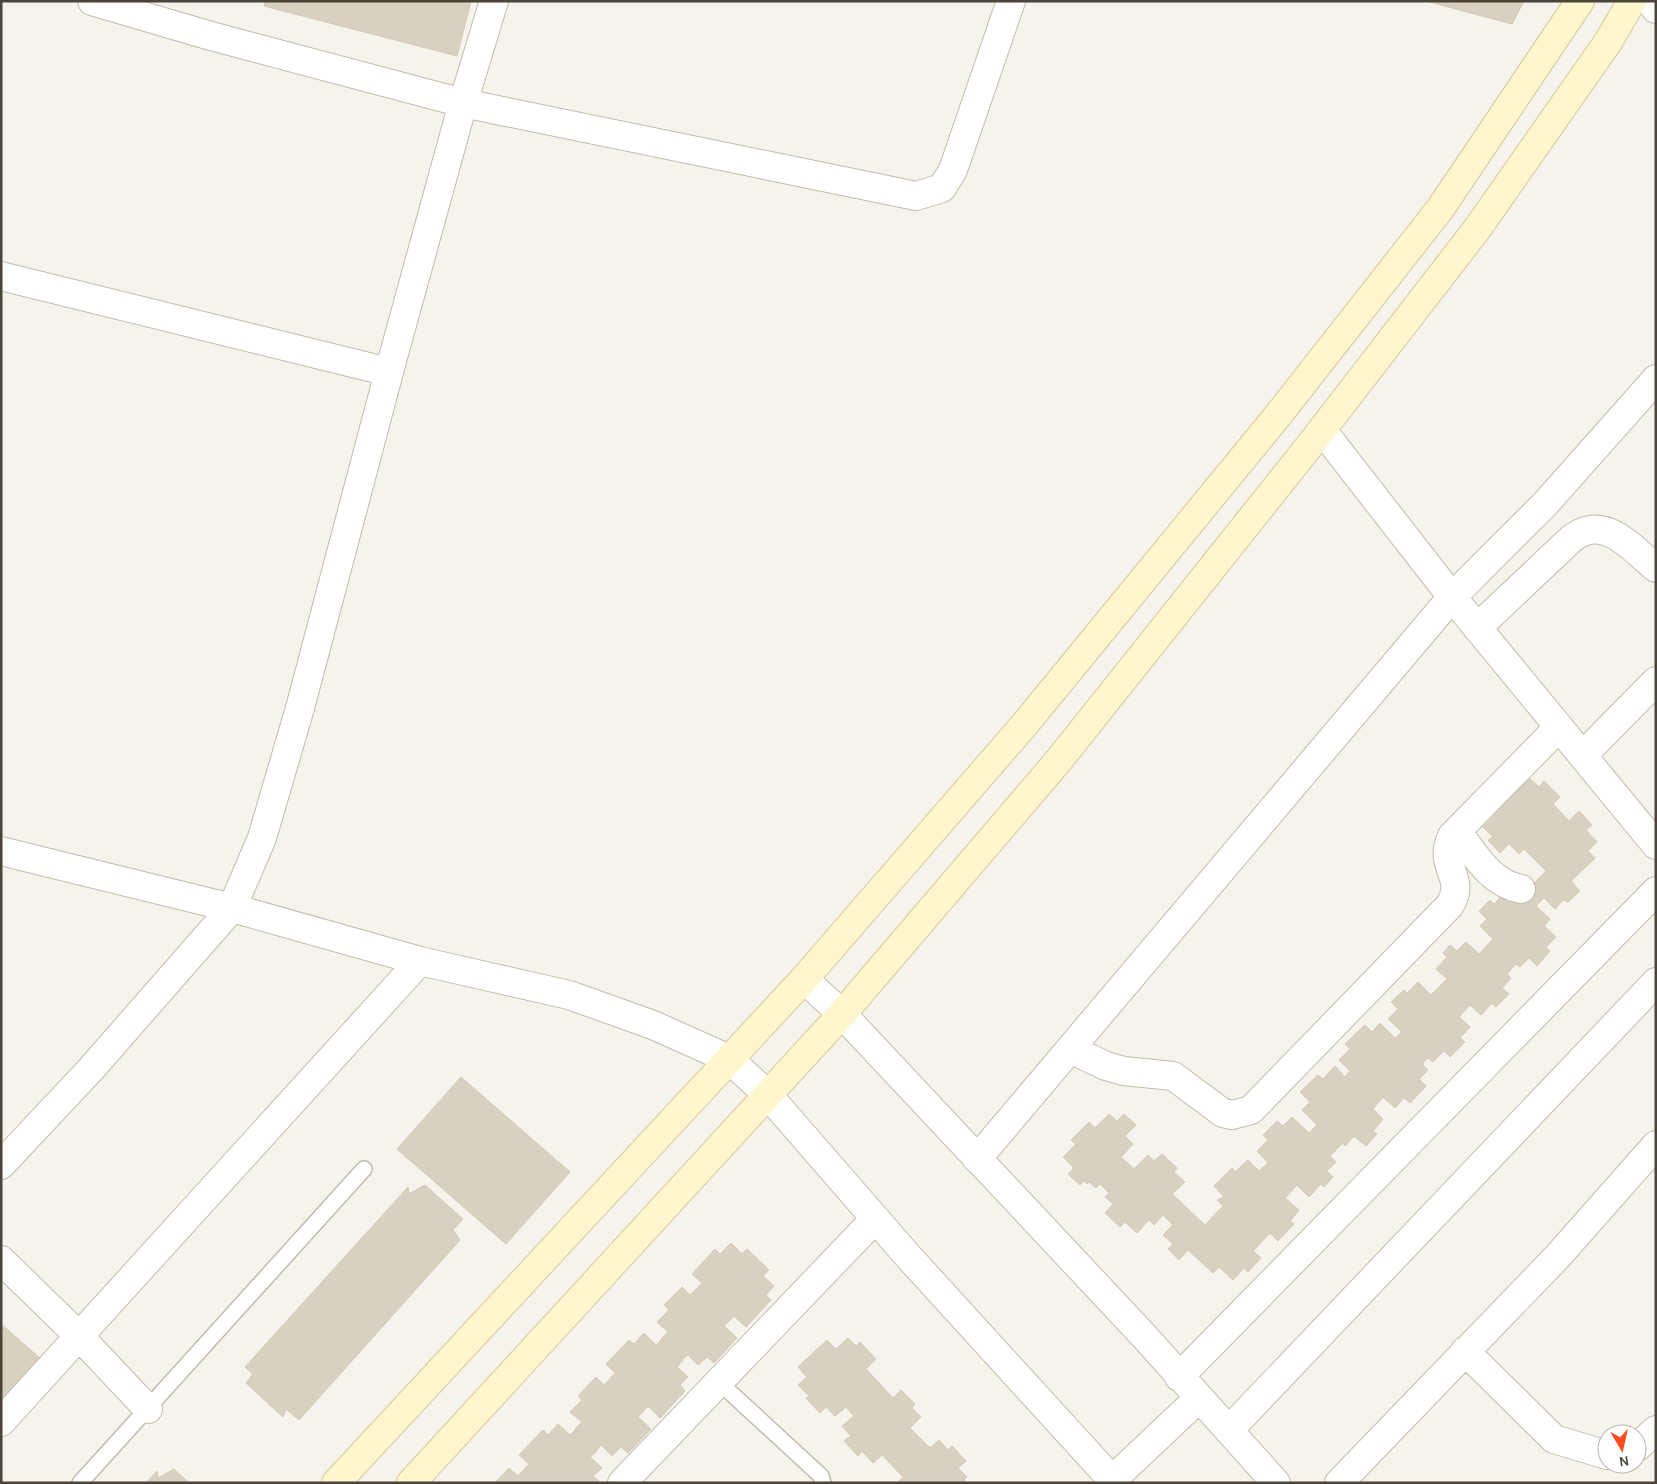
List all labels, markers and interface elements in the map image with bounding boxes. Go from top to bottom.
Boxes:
north arrow [1597,1424,1647,1474]
text: N [1618,1452,1630,1471]

